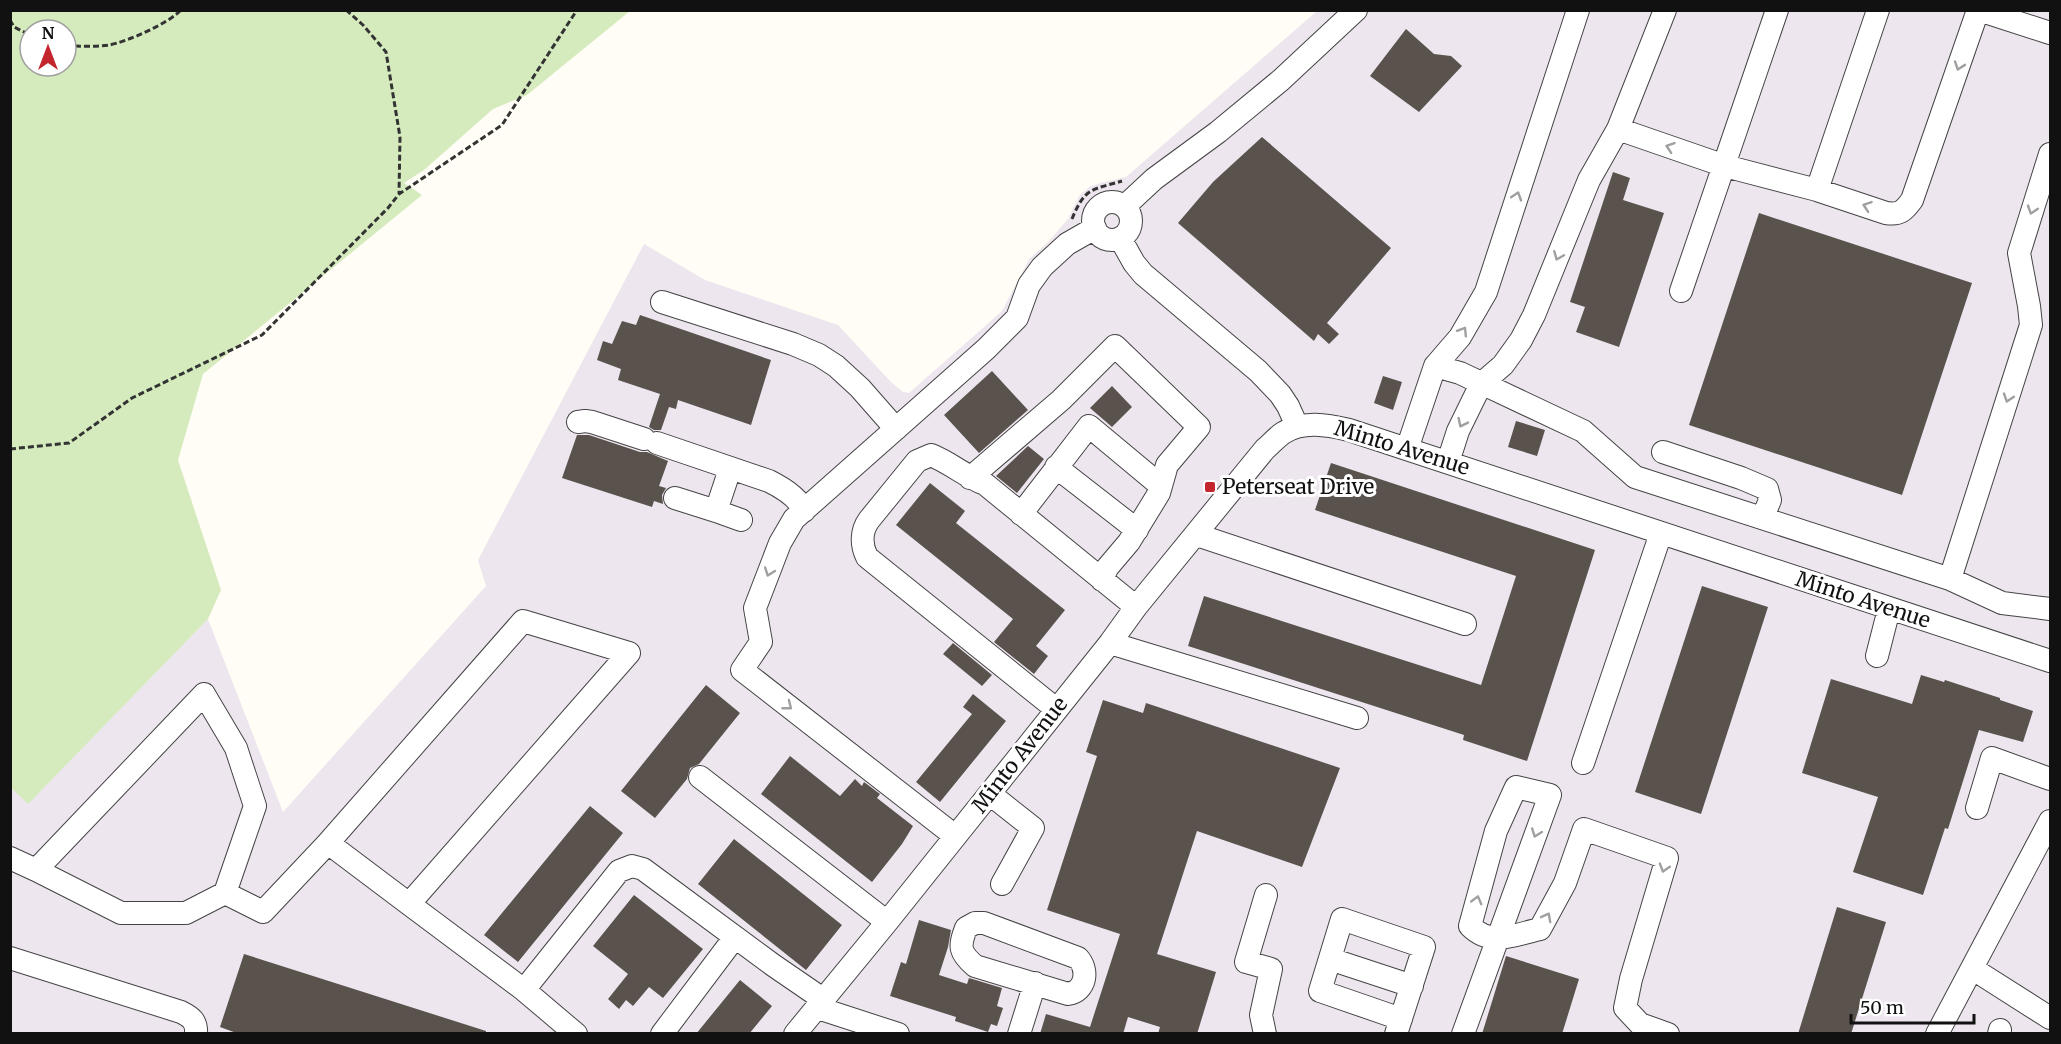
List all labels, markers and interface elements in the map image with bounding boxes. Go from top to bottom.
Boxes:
north arrow [18,18,78,78]
text: N [42,23,55,43]
one-way arrow [1953,60,1966,71]
one-way arrow [1665,142,1676,154]
one-way arrow [1510,191,1522,202]
one-way arrow [1862,201,1873,214]
one-way arrow [2027,204,2039,215]
one-way arrow [1553,250,1565,261]
one-way arrow [1456,327,1467,338]
one-way arrow [2002,392,2015,403]
street label: Minto Avenue [1331,414,1473,481]
one-way arrow [1458,416,1470,427]
place label: Peterseat Drive [1222,473,1374,500]
marker: Peterseat Drive [1203,480,1217,494]
street label: Minto Avenue [1792,565,1934,634]
one-way arrow [764,566,776,577]
street label: Minto Avenue [966,691,1073,818]
one-way arrow [781,699,792,710]
one-way arrow [1530,827,1543,838]
one-way arrow [1659,862,1671,873]
one-way arrow [1469,895,1482,905]
one-way arrow [1540,913,1551,923]
scale bar [1851,987,1974,1025]
text: 50 m [1860,996,1904,1019]

